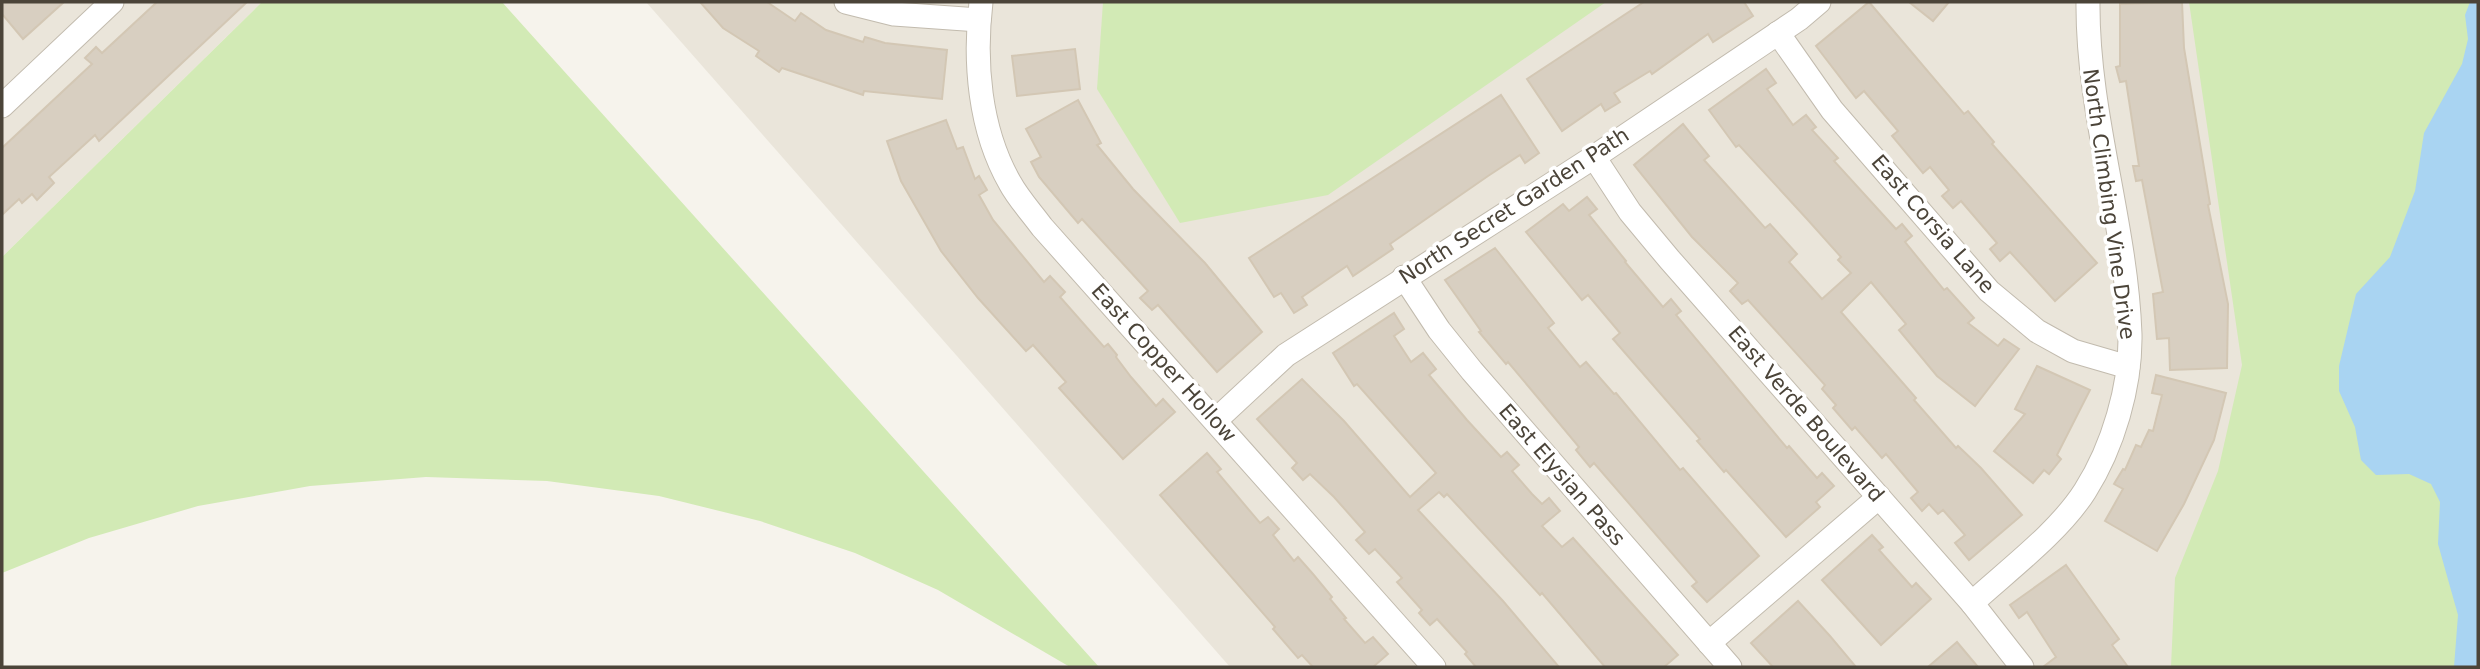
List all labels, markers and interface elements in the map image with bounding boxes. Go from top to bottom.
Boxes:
street label: North Climbing Vine Drive [2078,67,2140,341]
street label: North Secret Garden Path [1395,123,1633,289]
street label: East Corsia Lane [1866,150,2000,298]
street label: East Copper Hollow [1087,279,1241,447]
street label: East Verde Boulevard [1723,321,1889,507]
street label: East Elysian Pass [1494,399,1630,551]

